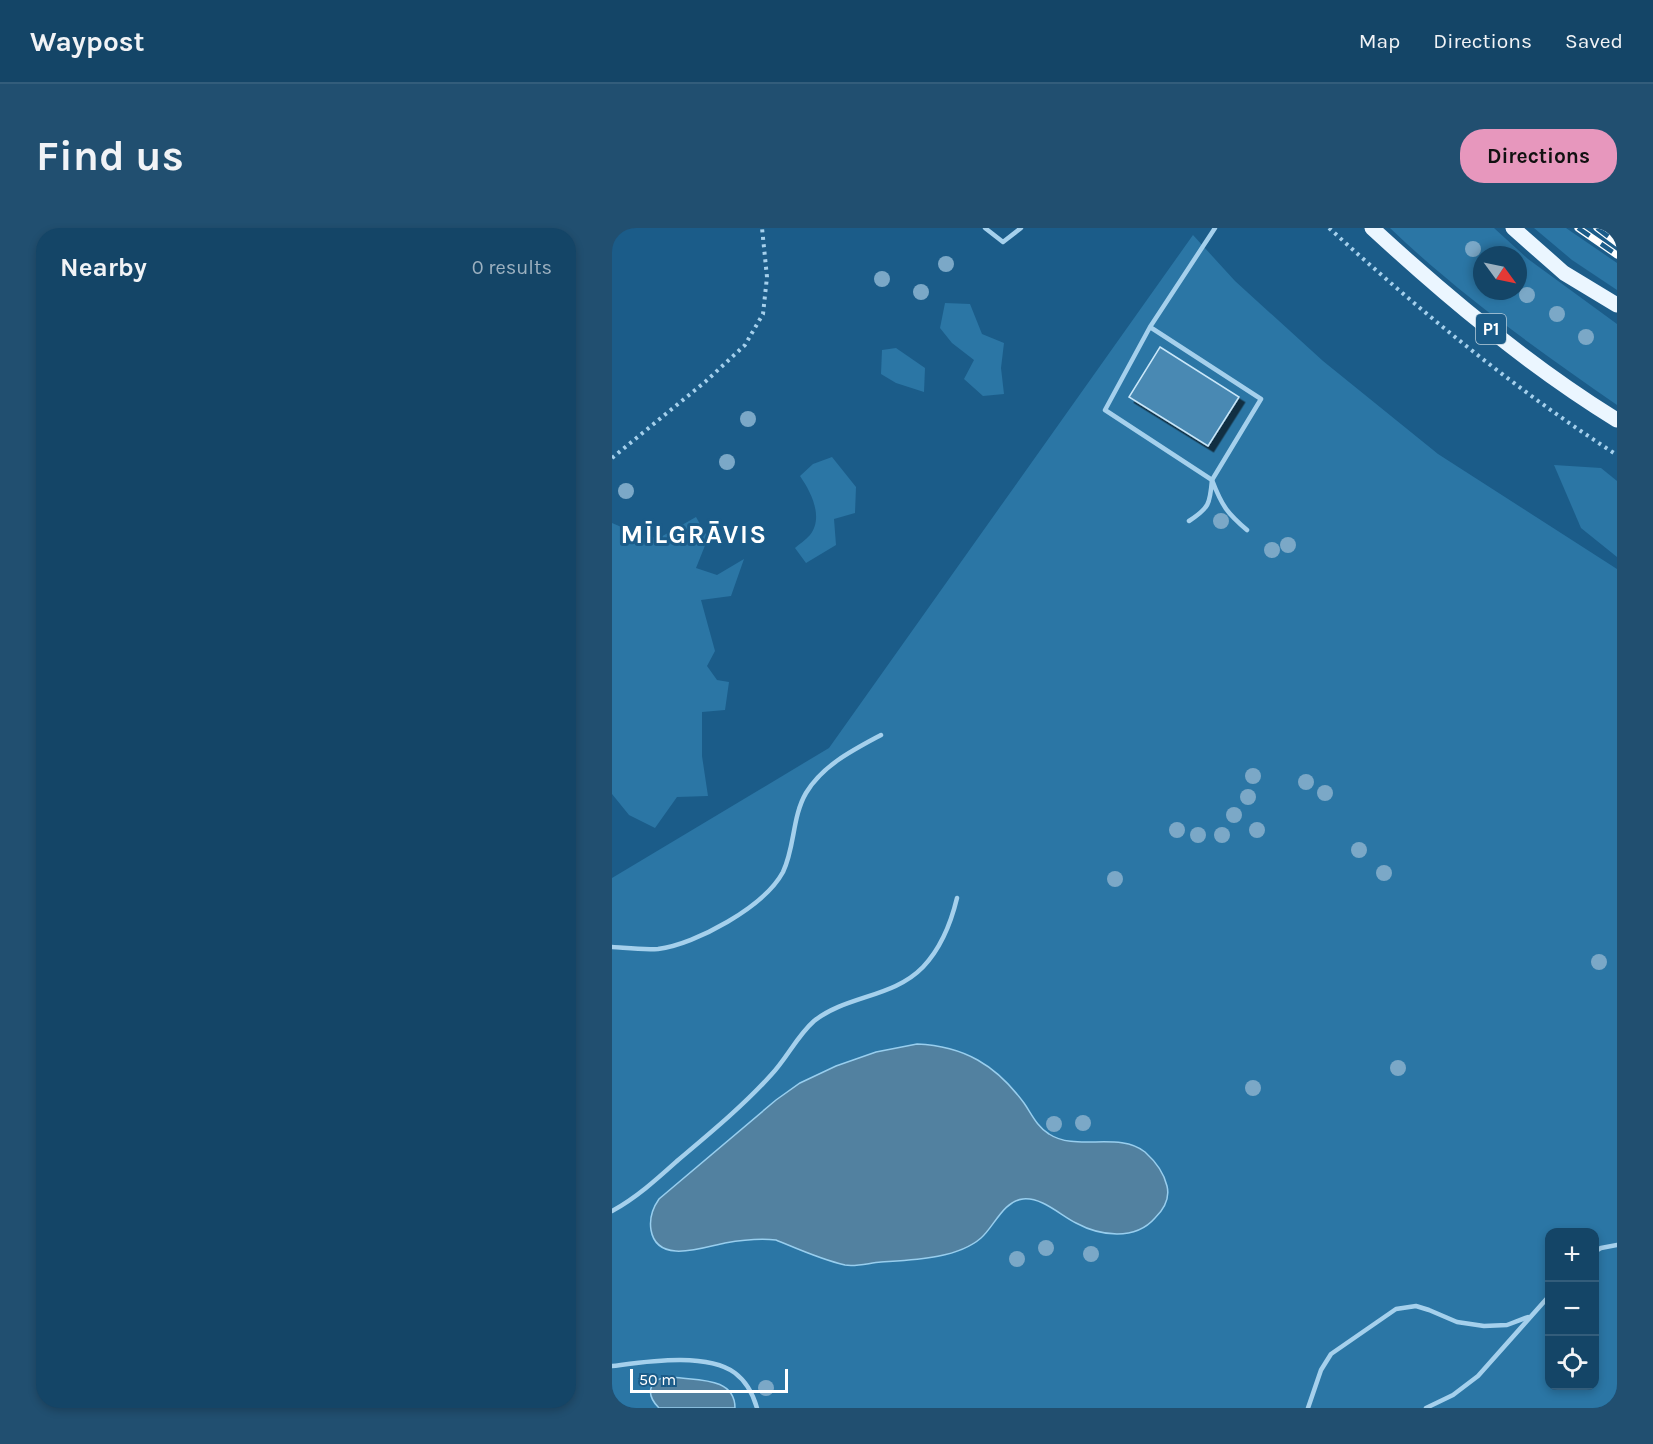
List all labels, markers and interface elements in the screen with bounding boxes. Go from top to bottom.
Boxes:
text: Waypost [30,25,145,58]
text: Map [1359,29,1400,53]
text: Directions [1433,29,1532,53]
text: Saved [1565,29,1623,53]
button: Directions [1460,129,1617,183]
text: Find us [36,131,184,181]
north arrow [1473,246,1527,300]
text: Nearby [60,252,147,283]
text: 0 results [472,256,552,279]
road number: P1 [1476,314,1506,344]
district label: MĪLGRĀVIS [621,519,767,550]
map controls [1545,1228,1599,1390]
button: + [1545,1228,1599,1282]
button: − [1545,1282,1599,1336]
button: locate [1545,1336,1599,1390]
scale bar [630,1366,788,1394]
text: 50 m [639,1370,676,1389]

